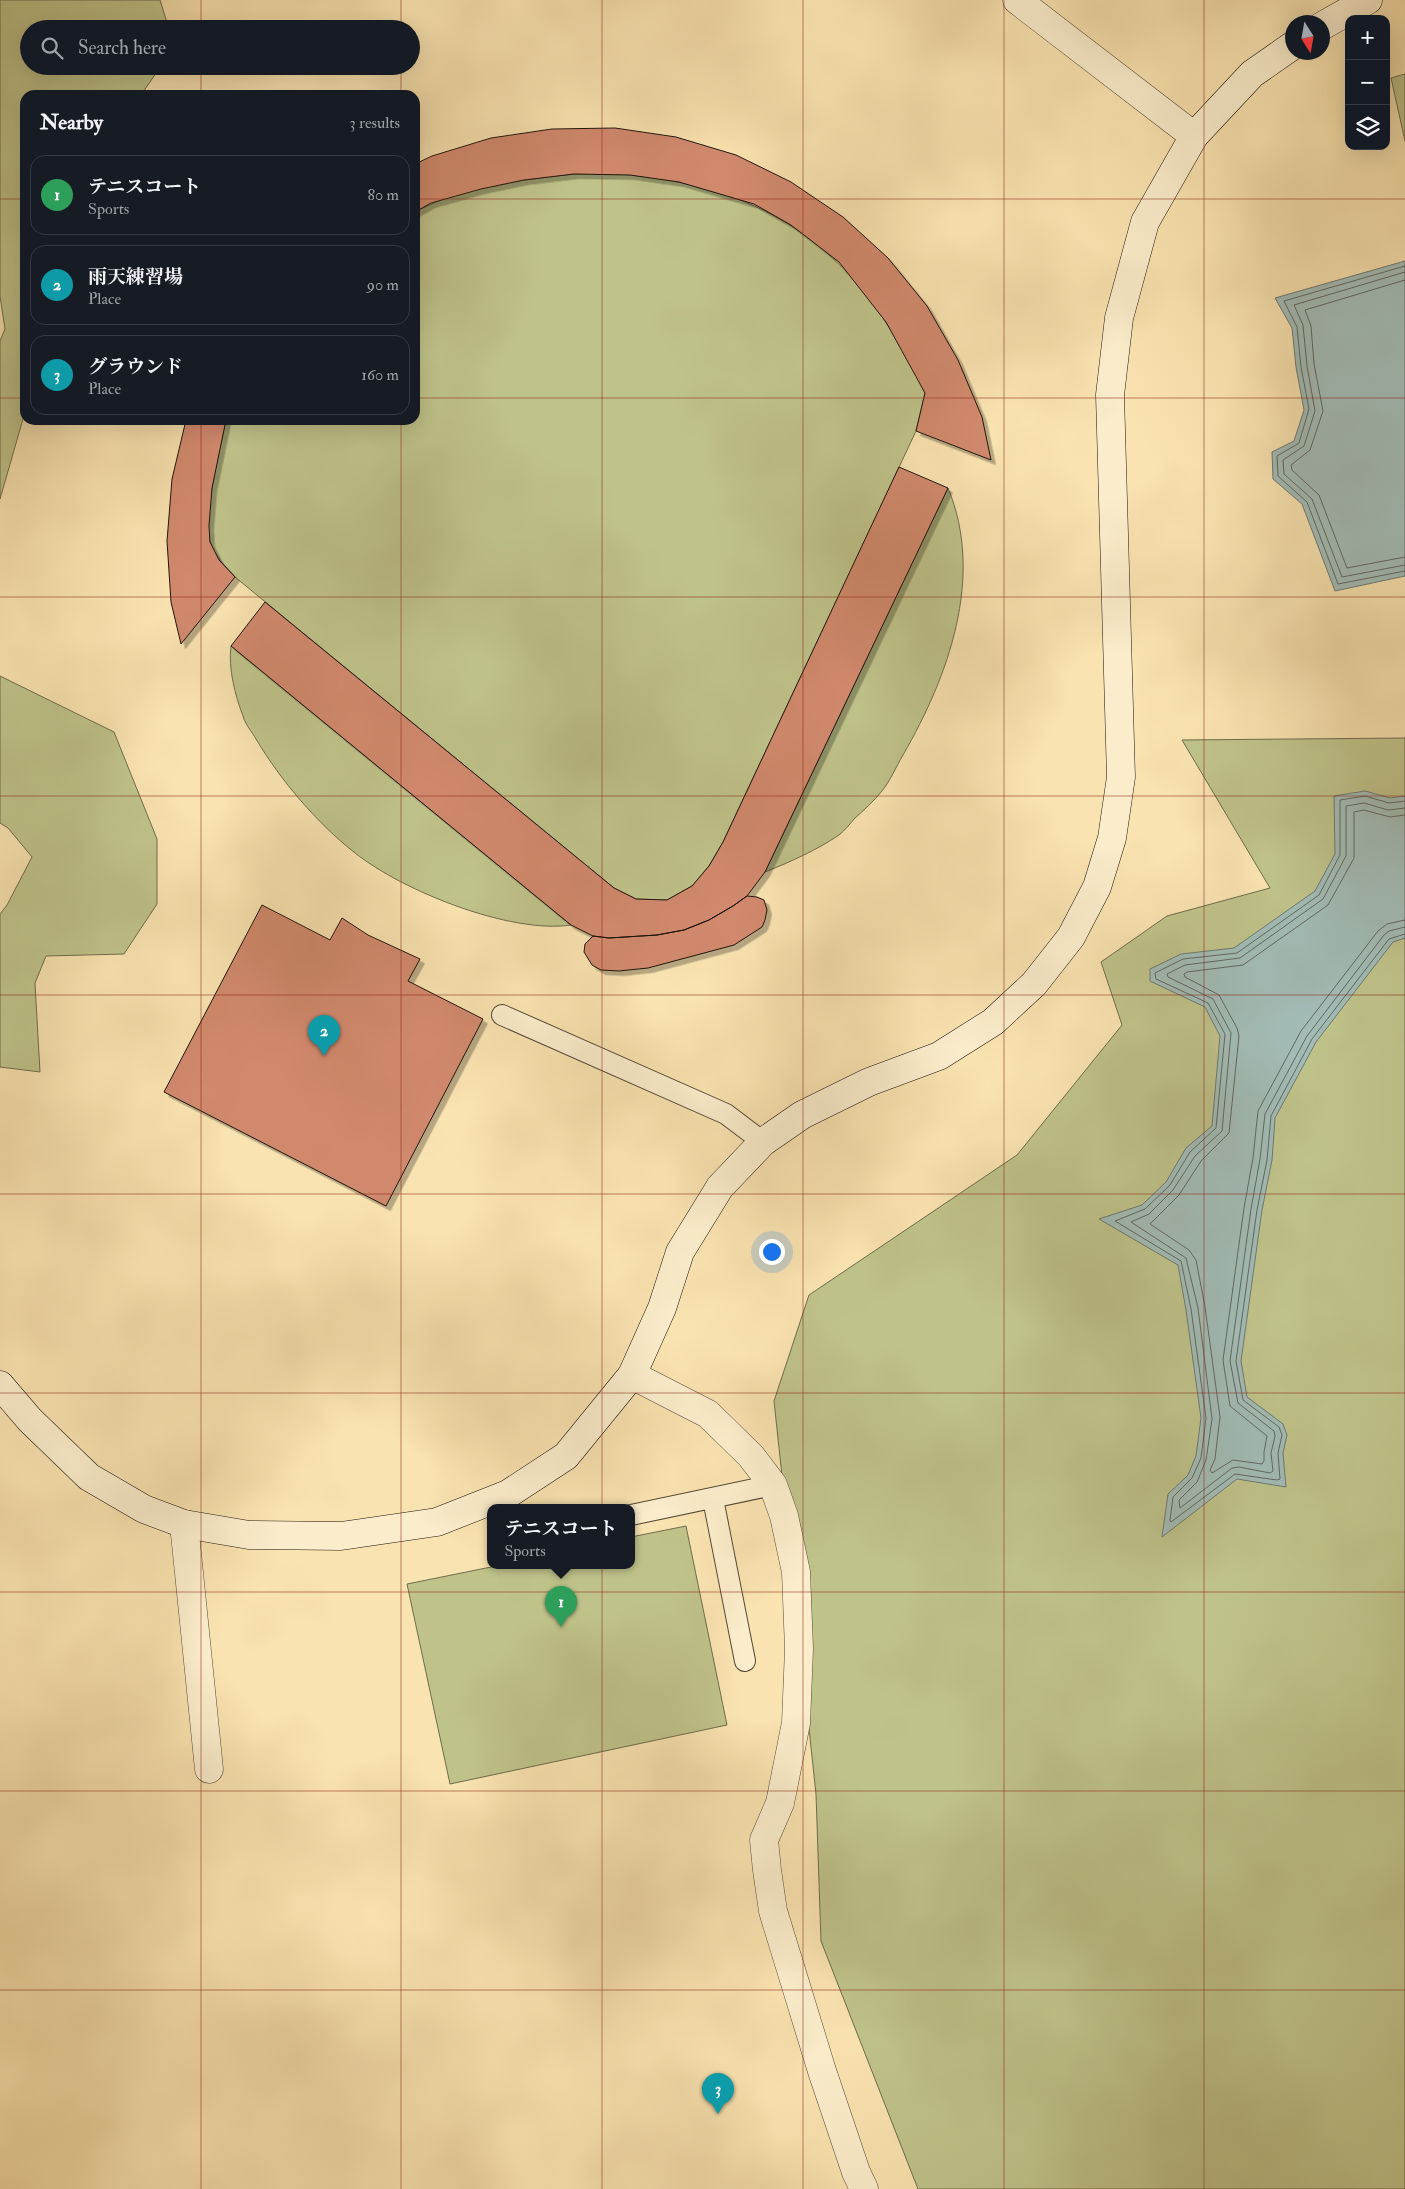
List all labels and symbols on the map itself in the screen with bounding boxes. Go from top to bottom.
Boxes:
north arrow [1285,15,1330,60]
pin: 2 [308,1015,340,1056]
your location [759,1239,785,1265]
pin: 1 [545,1586,577,1627]
pin: 3 [702,2073,734,2114]

